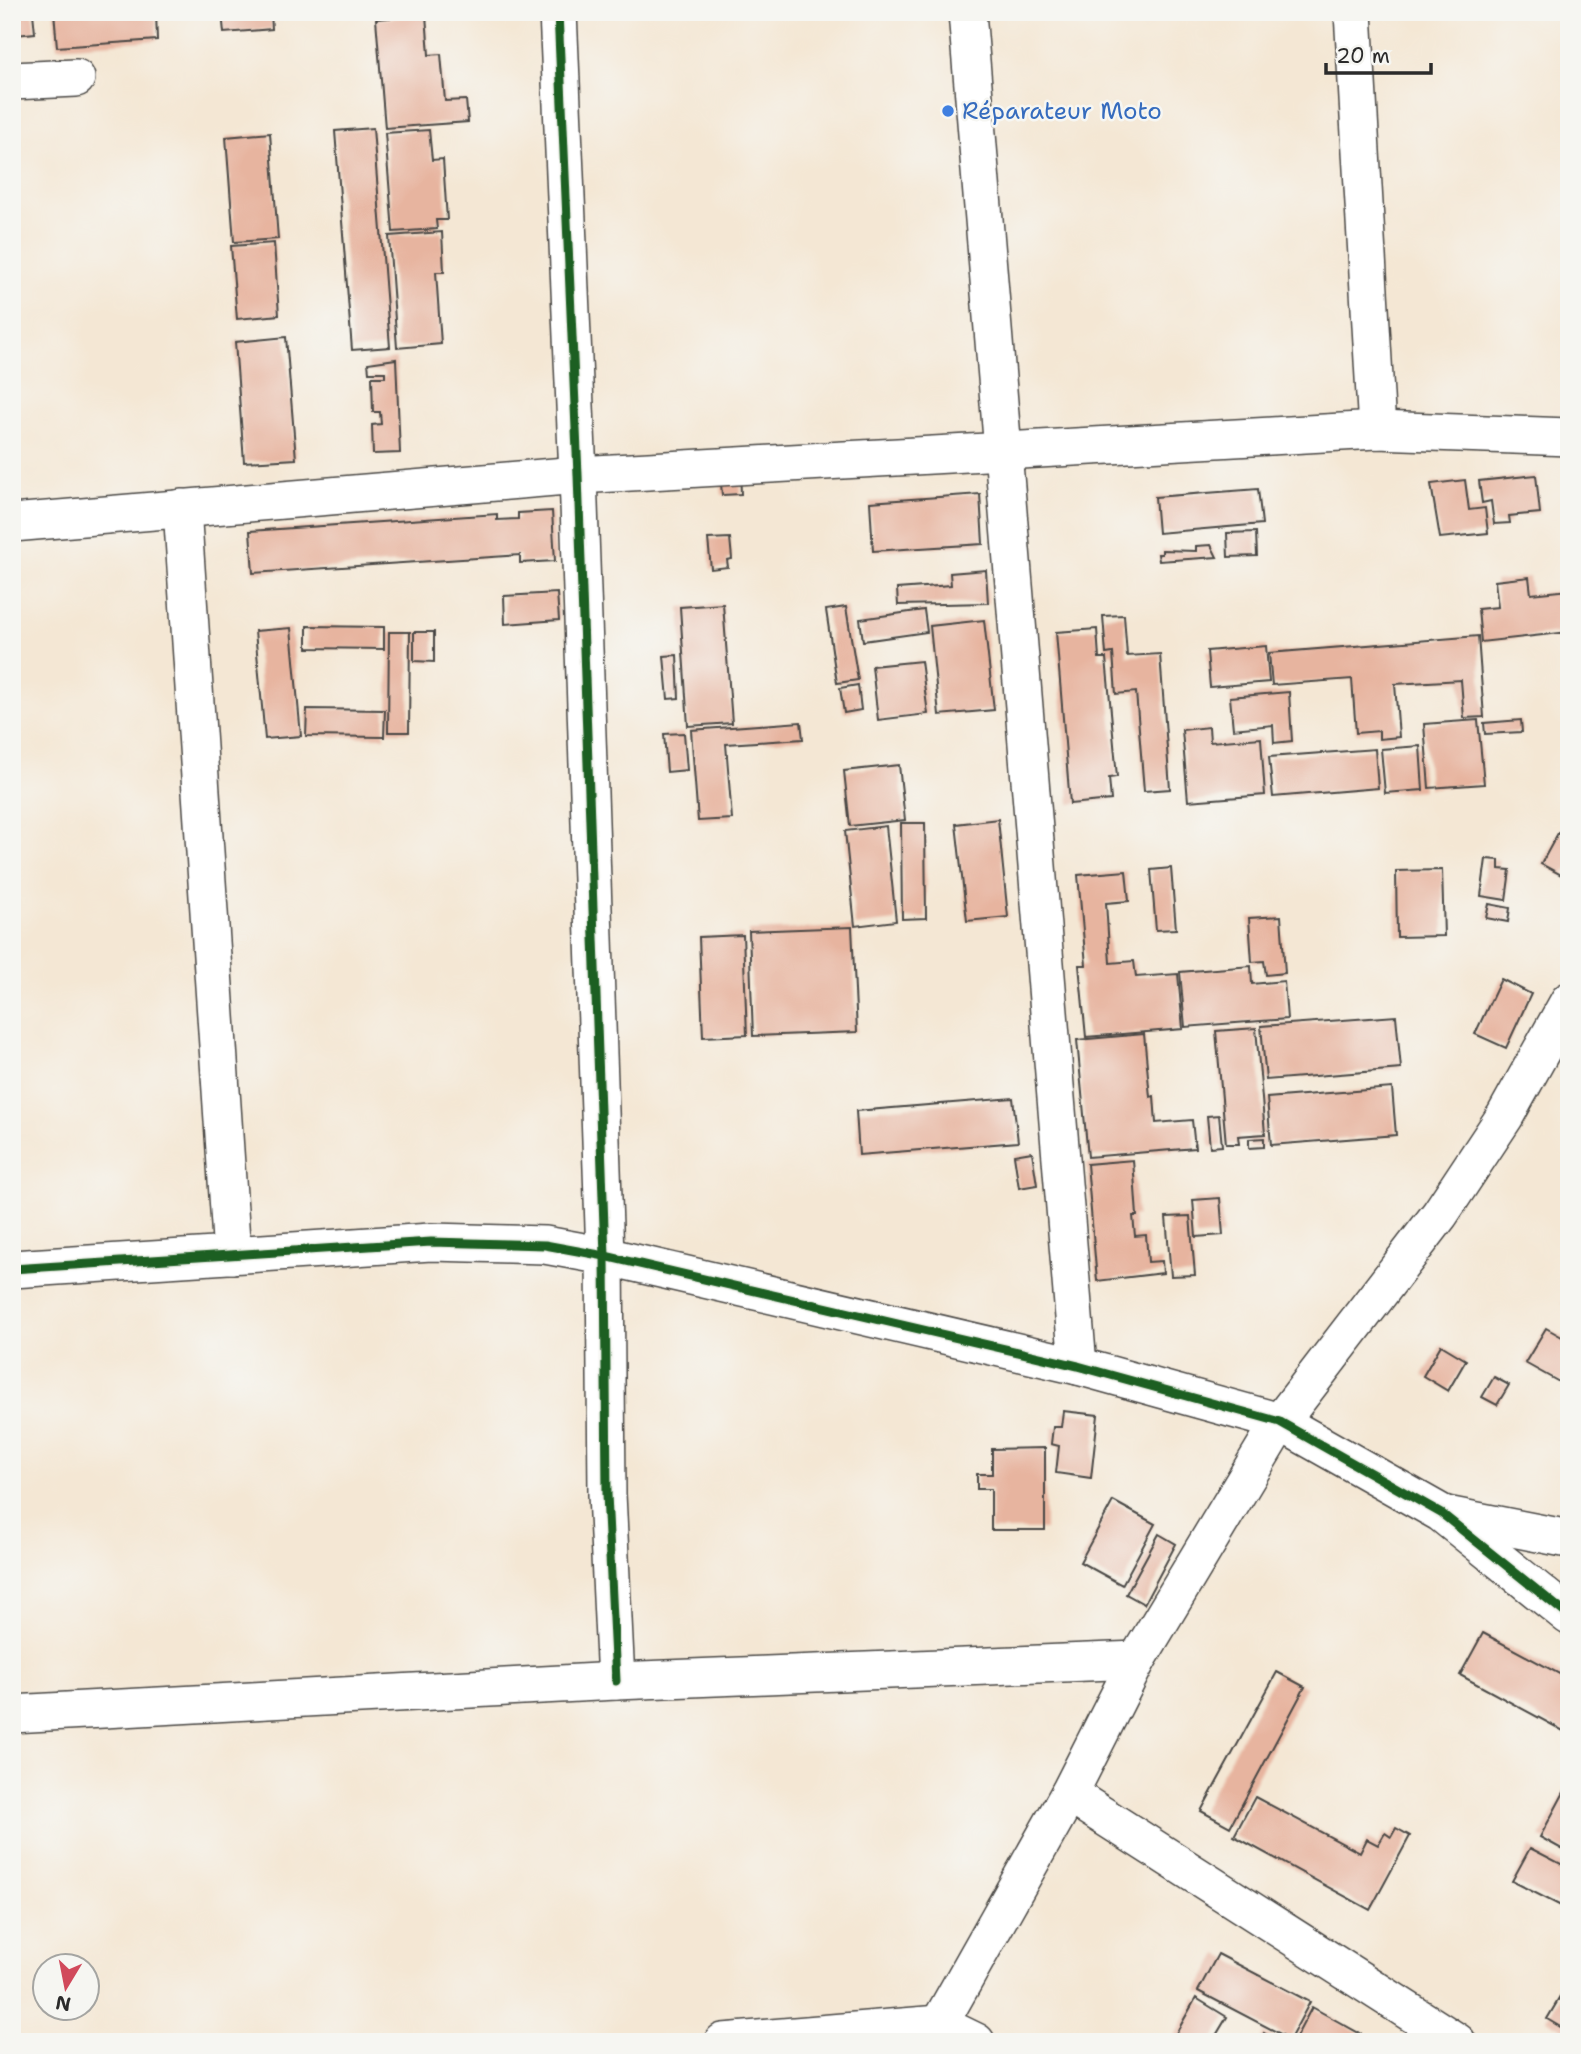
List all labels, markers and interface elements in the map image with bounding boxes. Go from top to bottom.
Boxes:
scale bar [1326,32,1430,76]
text: 20 m [1336,42,1390,70]
place label: Réparateur Moto [962,95,1162,127]
marker: Réparateur Moto [940,103,956,119]
north arrow [32,1952,102,2022]
text: N [54,1990,73,2017]

